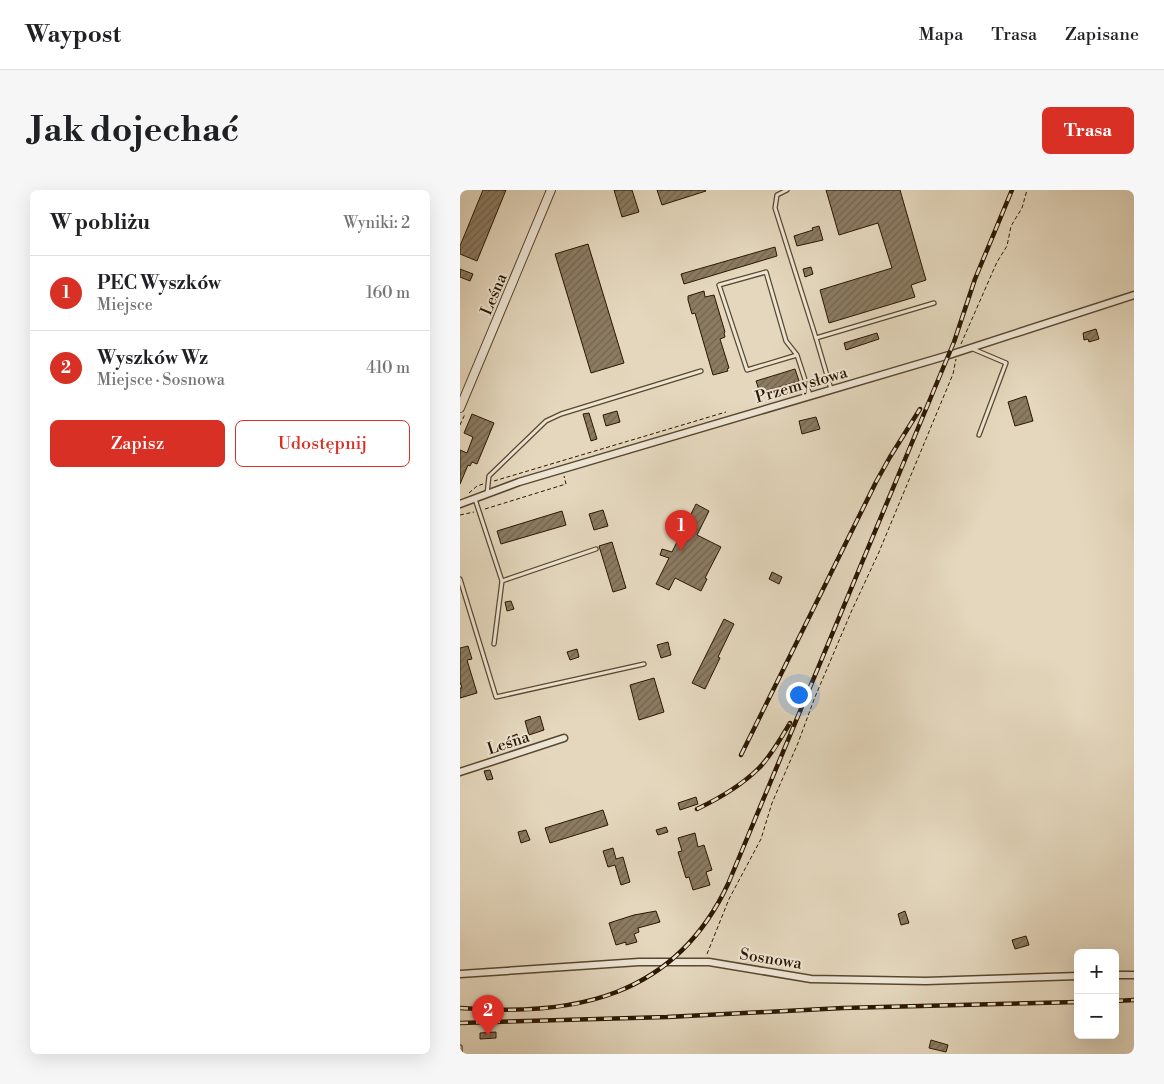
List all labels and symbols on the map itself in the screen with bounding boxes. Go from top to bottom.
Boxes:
street label: Leśna [476,270,512,318]
street label: Przemysłowa [753,362,851,408]
pin: 1 [665,510,697,551]
your location [786,682,812,708]
street label: Leśna [485,726,533,759]
street label: Sosnowa [738,944,804,974]
pin: 2 [472,995,504,1036]

